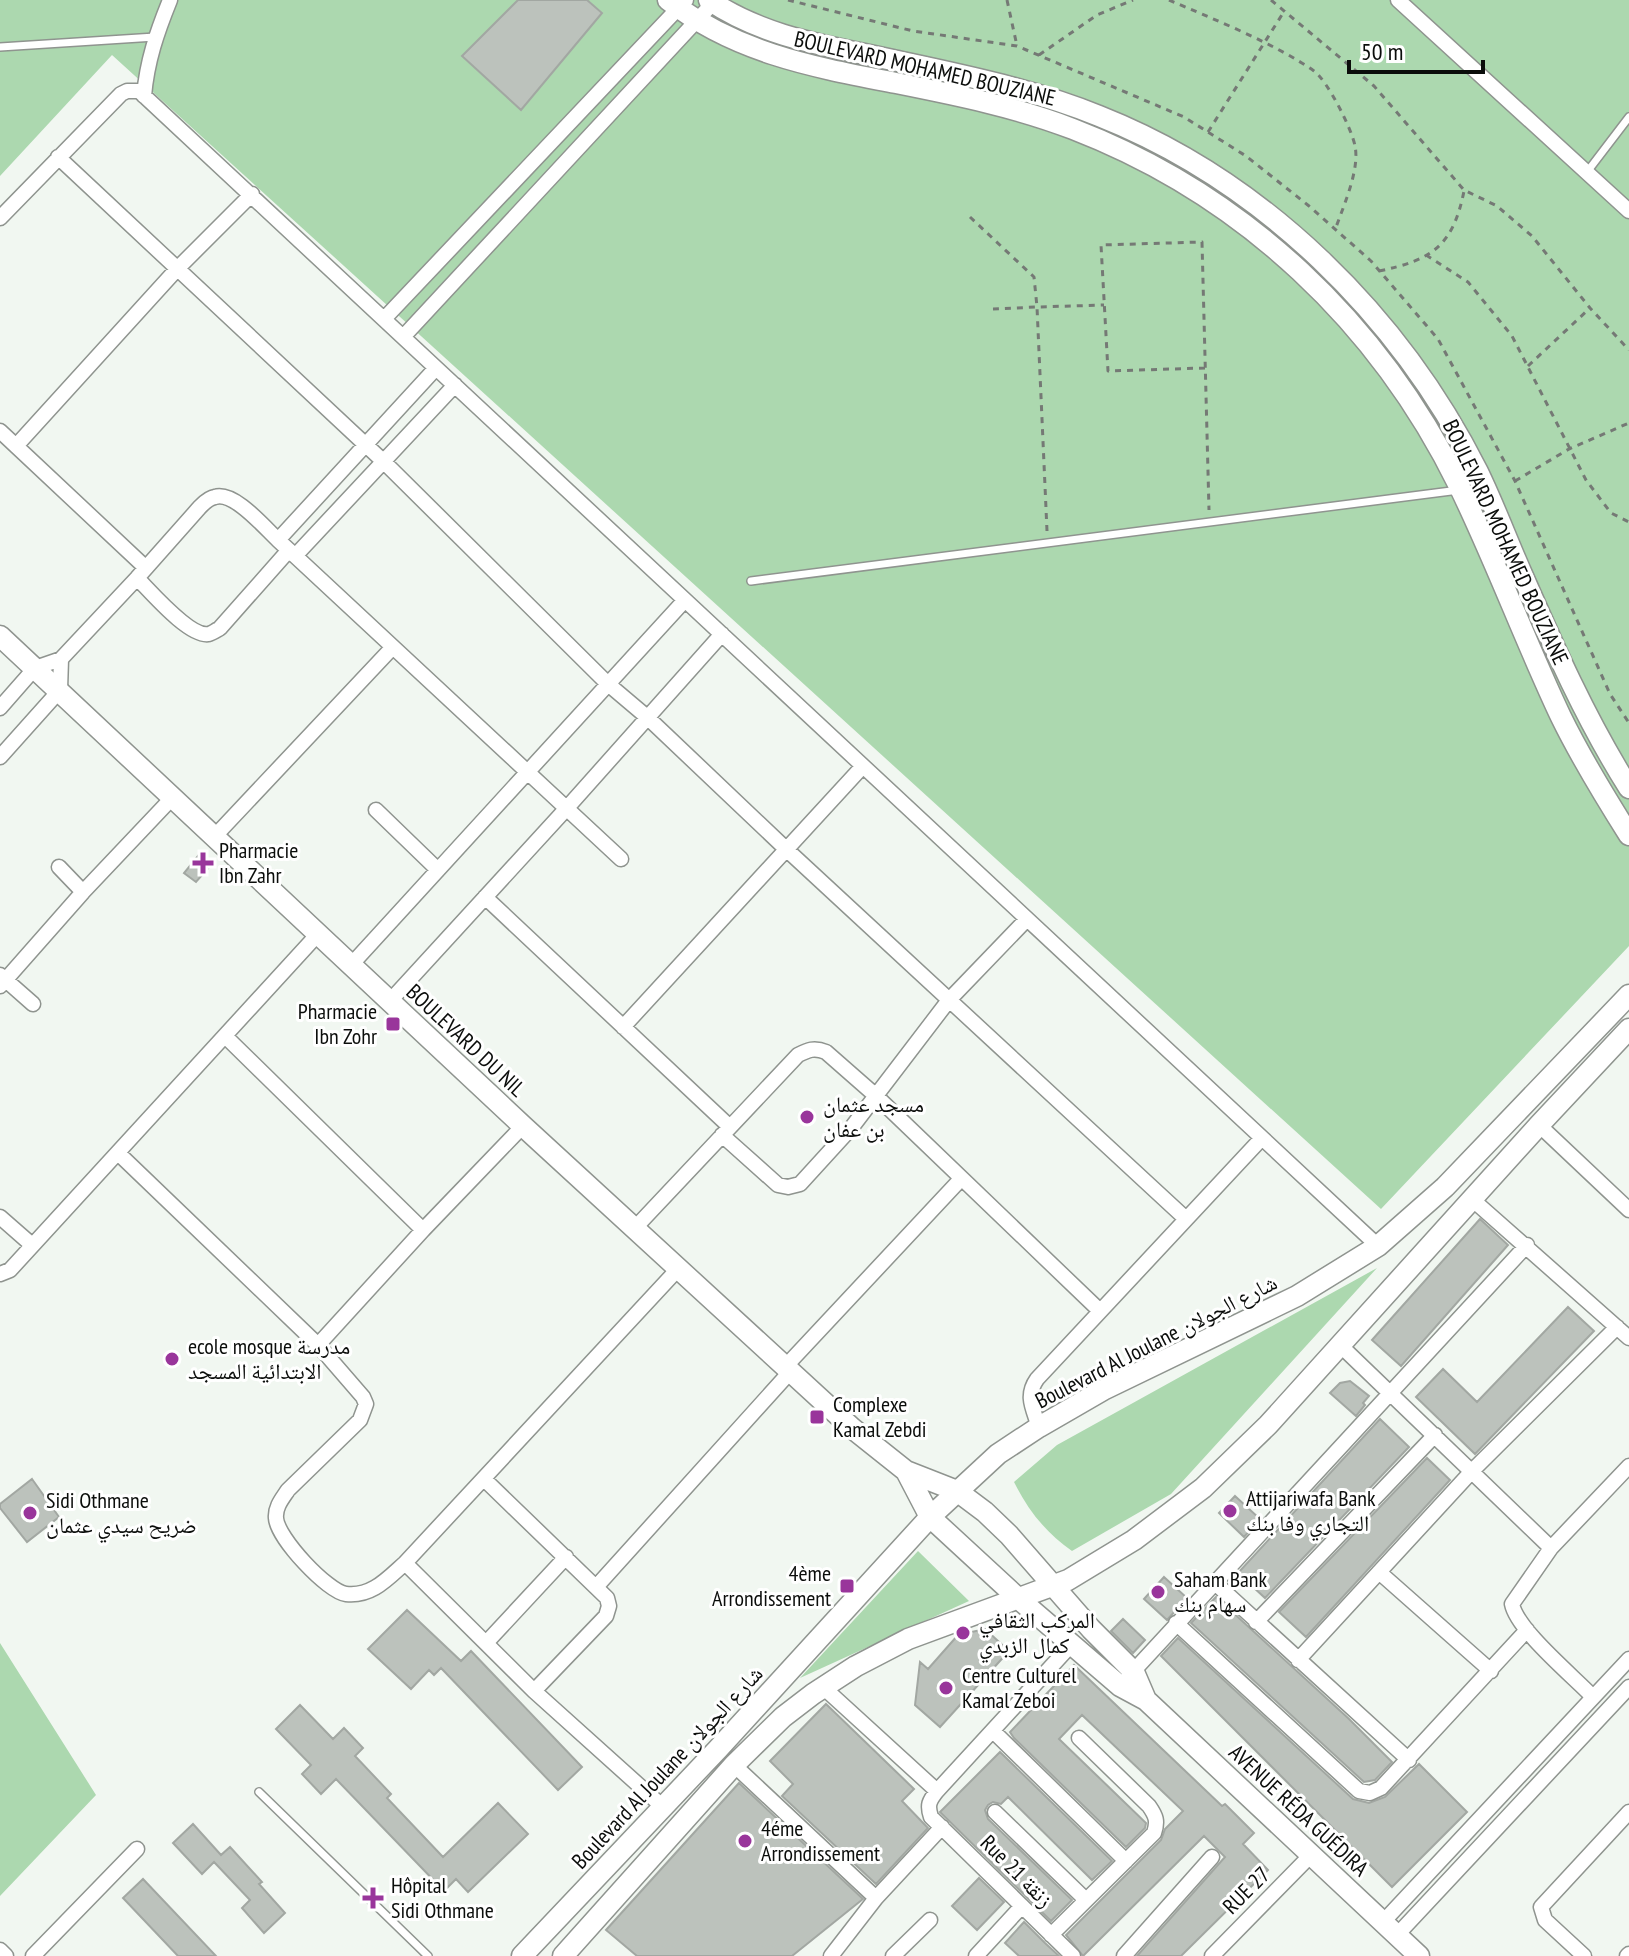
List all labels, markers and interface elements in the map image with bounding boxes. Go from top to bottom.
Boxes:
street label: BOULEVARD MOHAMED BOUZIANE [792,24,1058,112]
scale bar [1349,24,1483,74]
text: 50 m [1361,36,1403,67]
street label: BOULEVARD MOHAMED BOUZIANE [1437,415,1575,669]
place label: Pharmacie Ibn Zahr [219,836,298,889]
marker: Pharmacie Ibn Zahr [194,854,212,872]
street label: BOULEVARD DU NIL [401,978,531,1102]
place label: Pharmacie Ibn Zohr [298,997,377,1050]
marker: Pharmacie Ibn Zohr [384,1015,402,1033]
place label: مسجد عثمان بن عفان [823,1090,924,1143]
marker: مسجد عثمان بن عفان [798,1108,816,1126]
street label: Boulevard Al Joulane شارع الجولان [1030,1268,1282,1414]
place label: ecole mosque مدرسة الابتدائية المسجد [188,1332,350,1385]
marker: ecole mosque مدرسة الابتدائية المسجد [163,1350,181,1368]
place label: Complexe Kamal Zebdi [833,1390,926,1443]
marker: Complexe Kamal Zebdi [808,1408,826,1426]
place label: Attijariwafa Bank التجاري وفا بنك [1246,1484,1376,1541]
place label: Sidi Othmane ضريح سيدي عثمان [46,1486,197,1543]
marker: Attijariwafa Bank التجاري وفا بنك [1221,1502,1239,1520]
marker: Sidi Othmane ضريح سيدي عثمان [21,1504,39,1522]
place label: 4ème Arrondissement [712,1559,831,1612]
place label: Saham Bank سهام بنك [1174,1565,1268,1619]
marker: 4ème Arrondissement [838,1577,856,1595]
marker: Saham Bank سهام بنك [1149,1583,1167,1601]
place label: المركب الثقافي كمال الزبدي [979,1606,1095,1663]
marker: المركب الثقافي كمال الزبدي [954,1624,972,1642]
street label: Boulevard Al Joulane شارع الجولان [565,1660,769,1874]
place label: Centre Culturel Kamal Zeboi [962,1661,1077,1714]
marker: Centre Culturel Kamal Zeboi [937,1679,955,1697]
street label: AVENUE RÉDA GUÉDIRA [1223,1738,1375,1882]
place label: 4éme Arrondissement [761,1814,880,1867]
street label: Rue 21 زنقة [975,1829,1059,1913]
marker: 4éme Arrondissement [736,1832,754,1850]
street label: RUE 27 [1216,1860,1276,1920]
place label: Hôpital Sidi Othmane [391,1871,494,1924]
marker: Hôpital Sidi Othmane [362,1887,384,1909]

